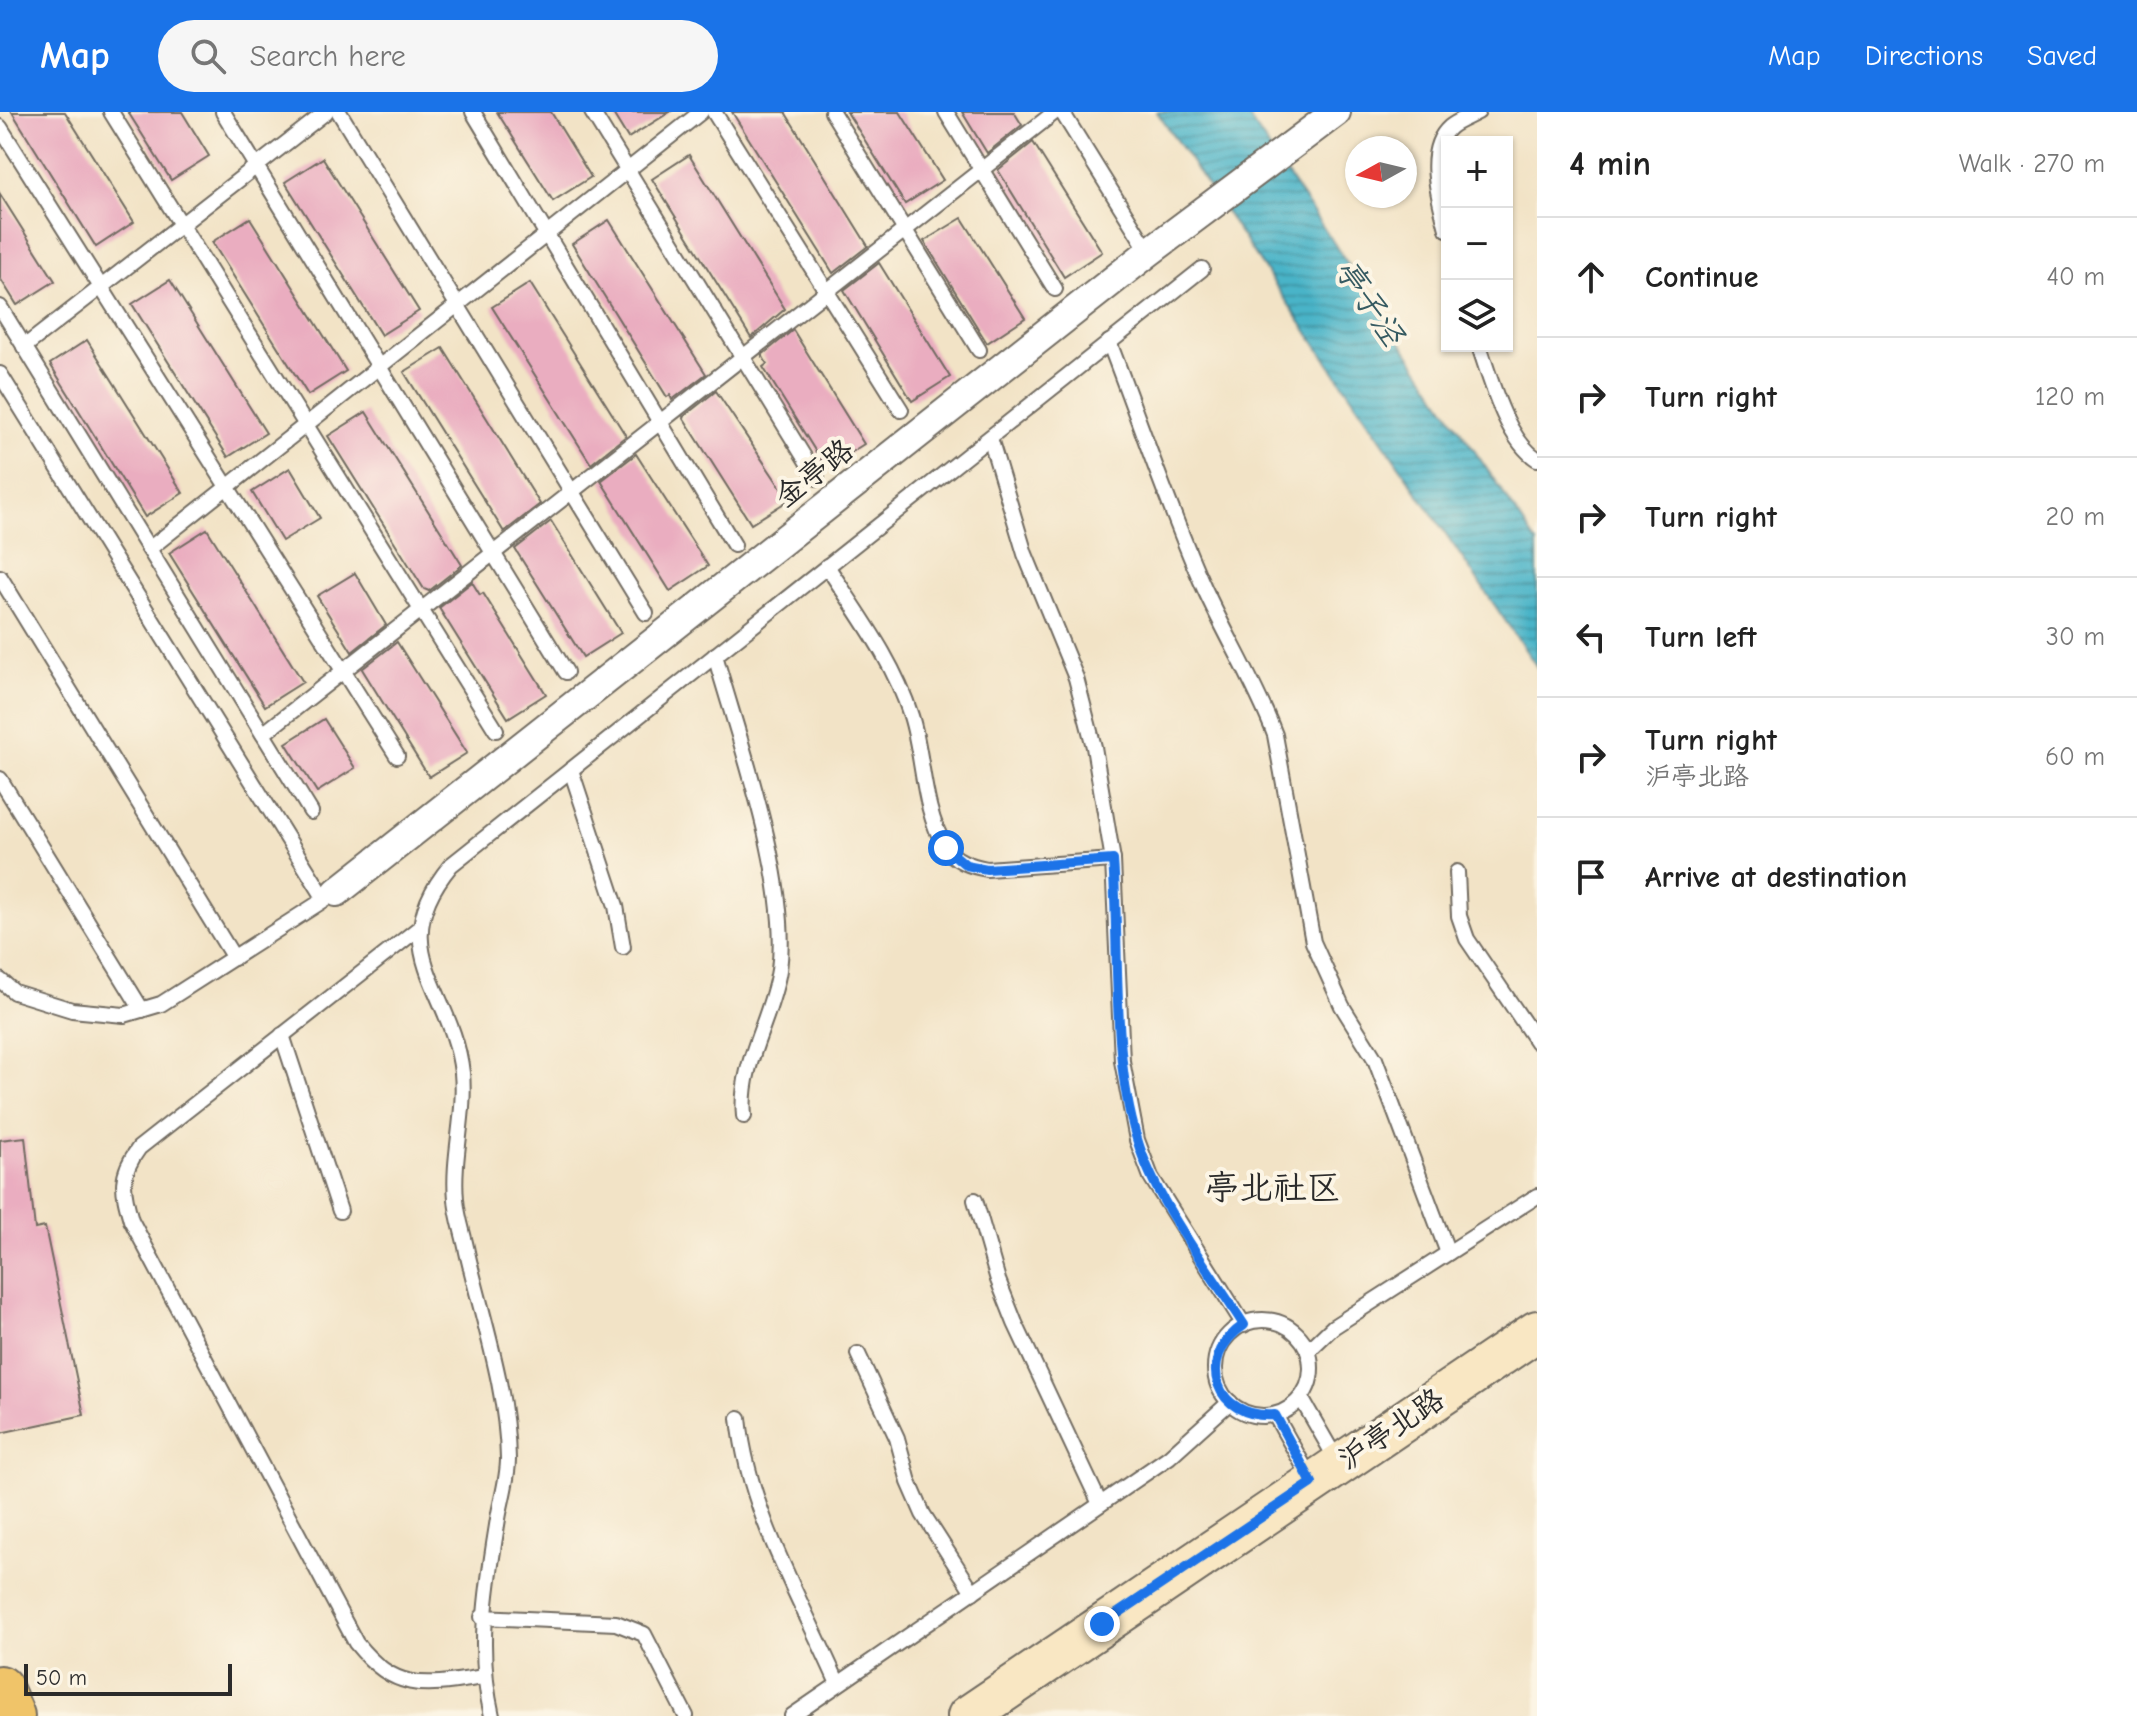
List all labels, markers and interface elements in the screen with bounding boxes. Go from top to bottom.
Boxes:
search box [158,20,718,92]
text: Map [40,34,110,78]
icon: search [186,34,230,78]
text: Search here [250,39,406,74]
text: Map [1768,40,1821,72]
text: Directions [1865,40,1983,72]
text: Saved [2027,40,2097,72]
north arrow [1345,136,1417,208]
map controls [1441,136,1513,352]
button: + [1441,136,1513,208]
text: 4 min [1569,144,1651,184]
text: Walk · 270 m [1959,149,2105,179]
button: − [1441,208,1513,280]
water label: 亭子泾 [1327,252,1412,353]
icon: ahead [1569,255,1613,299]
text: Continue [1645,260,1759,295]
text: 40 m [2046,262,2105,292]
button: layers [1441,280,1513,352]
icon: right [1569,375,1613,419]
text: Turn right [1645,380,1777,415]
text: 120 m [2035,382,2105,412]
street label: 金亭路 [768,432,861,515]
icon: right [1569,495,1613,539]
text: Turn right [1645,500,1777,535]
text: 20 m [2045,502,2105,532]
icon: left [1569,615,1613,659]
text: Turn left [1645,620,1757,655]
text: 30 m [2046,622,2105,652]
text: Turn right [1645,723,1777,758]
icon: right [1569,735,1613,779]
text: 60 m [2045,742,2105,772]
text: 沪亭北路 [1645,762,1749,792]
route start [928,830,964,866]
icon: arrive [1569,855,1613,899]
text: Arrive at destination [1645,860,1907,895]
district label: 亭北社区 [1205,1168,1341,1208]
street label: 沪亭北路 [1332,1381,1451,1477]
route end [1084,1606,1120,1642]
scale bar [24,1660,232,1696]
text: 50 m [36,1665,87,1691]

